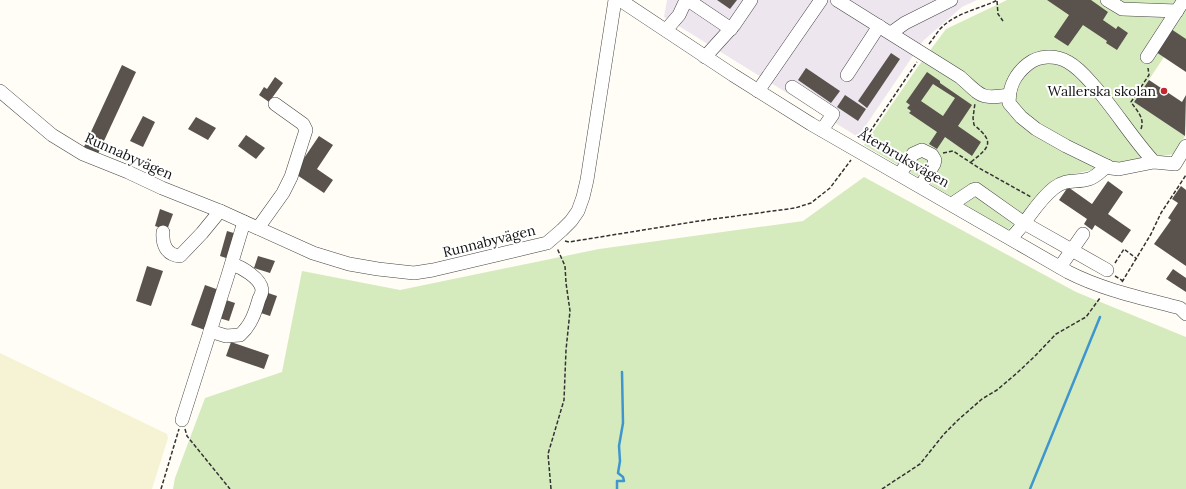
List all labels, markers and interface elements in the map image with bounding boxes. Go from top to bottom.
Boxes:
place label: Wallerska skolan [1048,82,1156,100]
marker: Wallerska skolan [1159,86,1169,96]
street label: Återbruksvägen [854,124,953,192]
street label: Runnabyvägen [82,129,176,184]
street label: Runnabyvägen [441,221,538,261]

